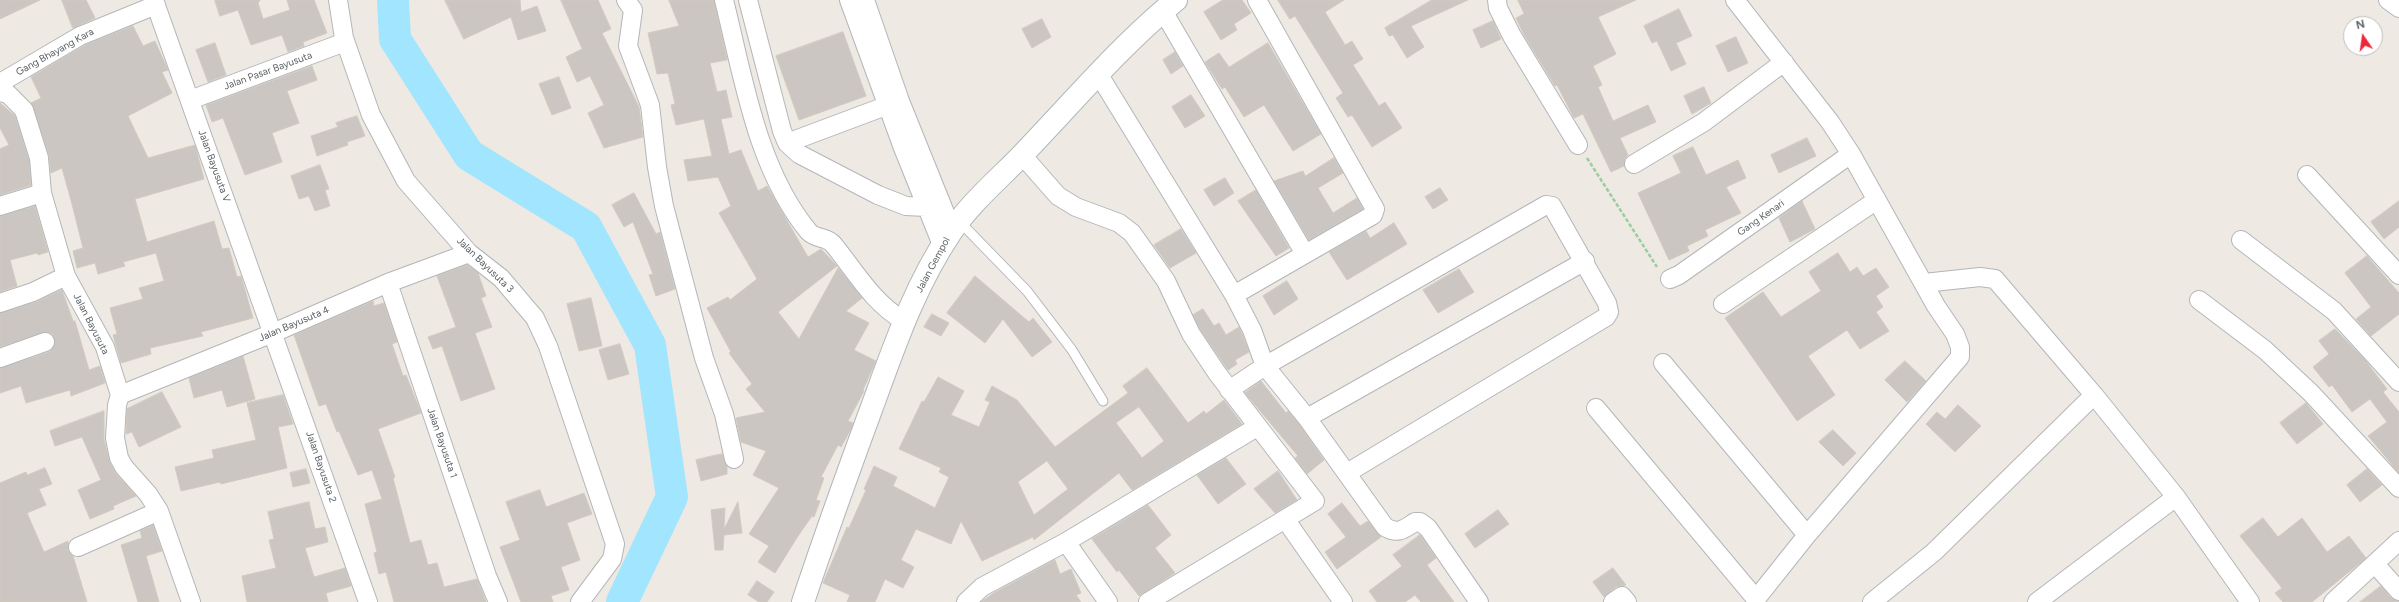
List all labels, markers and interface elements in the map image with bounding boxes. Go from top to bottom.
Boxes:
north arrow [2343,16,2383,56]
text: N [2355,18,2366,32]
street label: Gang Bhayang Kara [14,26,96,78]
street label: Jalan Pasar Bayusuta [222,49,314,93]
street label: Jalan Bayusuta V [195,128,233,204]
street label: Gang Kenari [1735,197,1787,239]
street label: Jalan Bayusuta 3 [454,235,516,295]
street label: Jalan Gempol [913,235,953,295]
street label: Jalan Bayusuta [71,292,111,356]
street label: Jalan Bayusuta 4 [257,304,331,344]
street label: Jalan Bayusuta 1 [424,406,460,480]
street label: Jalan Bayusuta 2 [303,430,339,504]

